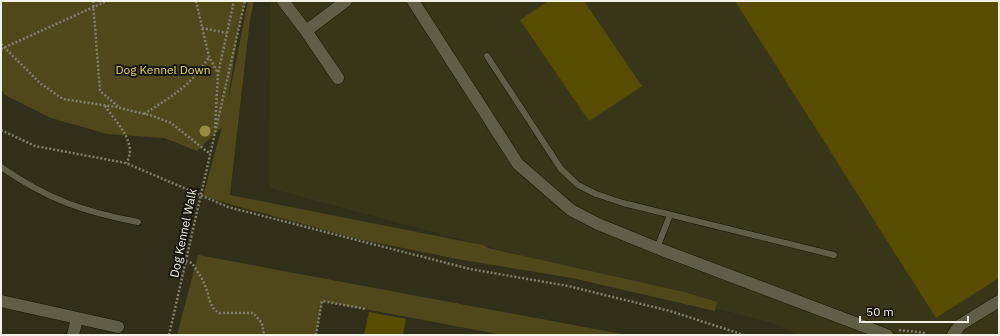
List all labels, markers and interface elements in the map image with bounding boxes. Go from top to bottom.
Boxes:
park label: Dog Kennel Down [116,62,210,77]
street label: Dog Kennel Walk [166,186,200,279]
scale bar [860,298,968,324]
text: 50 m [866,304,894,319]

